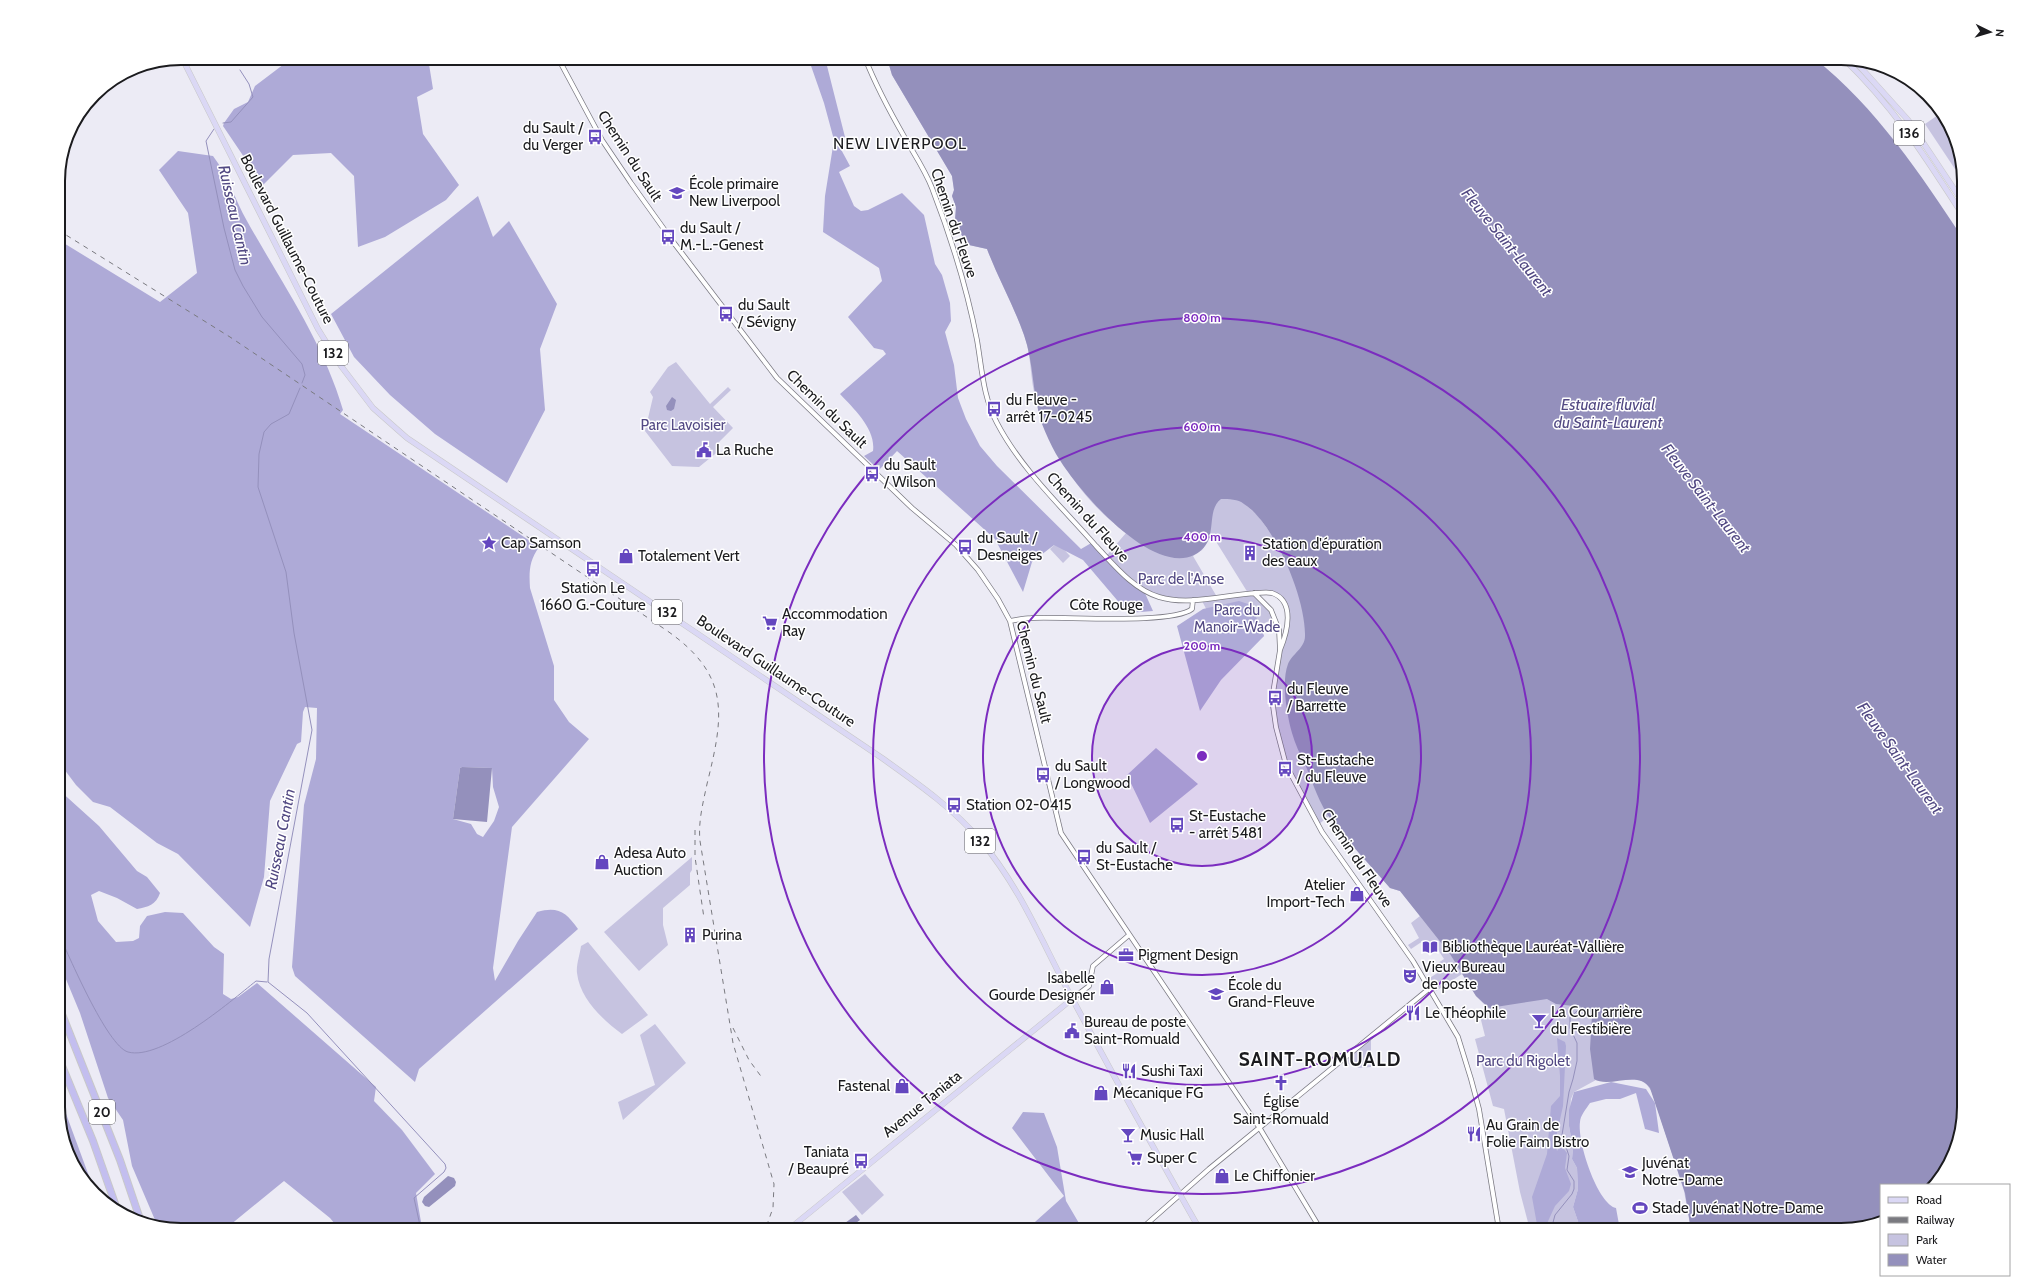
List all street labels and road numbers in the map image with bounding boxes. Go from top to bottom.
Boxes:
street label: Chemin du Sault [594,107,666,205]
road number: 136 [1894,121,1924,145]
street label: Boulevard Guillaume-Couture [236,151,338,327]
street label: Chemin du Fleuve [927,166,981,280]
road number: 132 [318,341,348,365]
street label: Chemin du Sault [783,366,871,452]
street label: Chemin du Fleuve [1043,468,1133,566]
street label: Côte Rouge [1069,596,1143,614]
road number: 132 [652,600,682,624]
street label: Boulevard Guillaume-Couture [693,611,859,731]
street label: Chemin du Sault [1013,619,1055,725]
street label: Chemin du Fleuve [1318,806,1397,911]
road number: 132 [965,829,995,853]
street label: Avenue Taniata [879,1066,966,1141]
road number: 20 [89,1100,115,1124]

